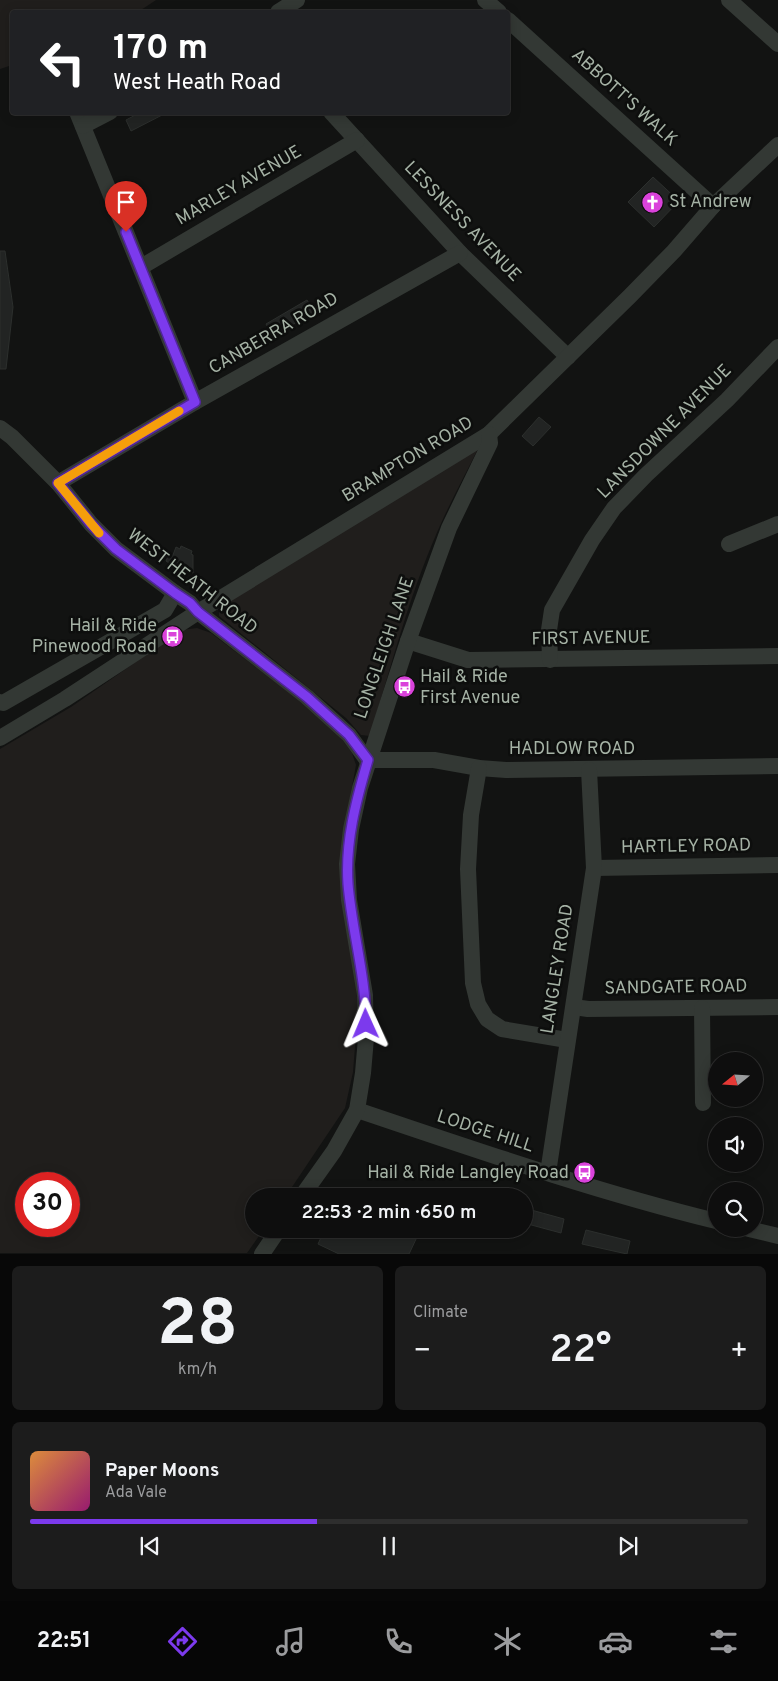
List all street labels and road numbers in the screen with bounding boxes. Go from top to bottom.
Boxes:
street label: ABBOTT'S WALK [566,44,682,152]
street label: MARLEY AVENUE [172,141,306,231]
street label: LESSNESS AVENUE [398,157,526,287]
street label: CANBERRA ROAD [205,288,343,380]
street label: LANSDOWNE AVENUE [593,360,737,504]
street label: BRAMPTON ROAD [338,412,478,508]
street label: WEST HEATH ROAD [122,524,262,640]
street label: LONGLEIGH LANE [350,574,420,722]
street label: FIRST AVENUE [531,626,651,652]
street label: HADLOW ROAD [509,738,635,761]
street label: HARTLEY ROAD [621,834,751,860]
street label: LANGLEY ROAD [536,902,580,1036]
street label: SANDGATE ROAD [604,975,748,1001]
street label: LODGE HILL [434,1106,536,1158]

